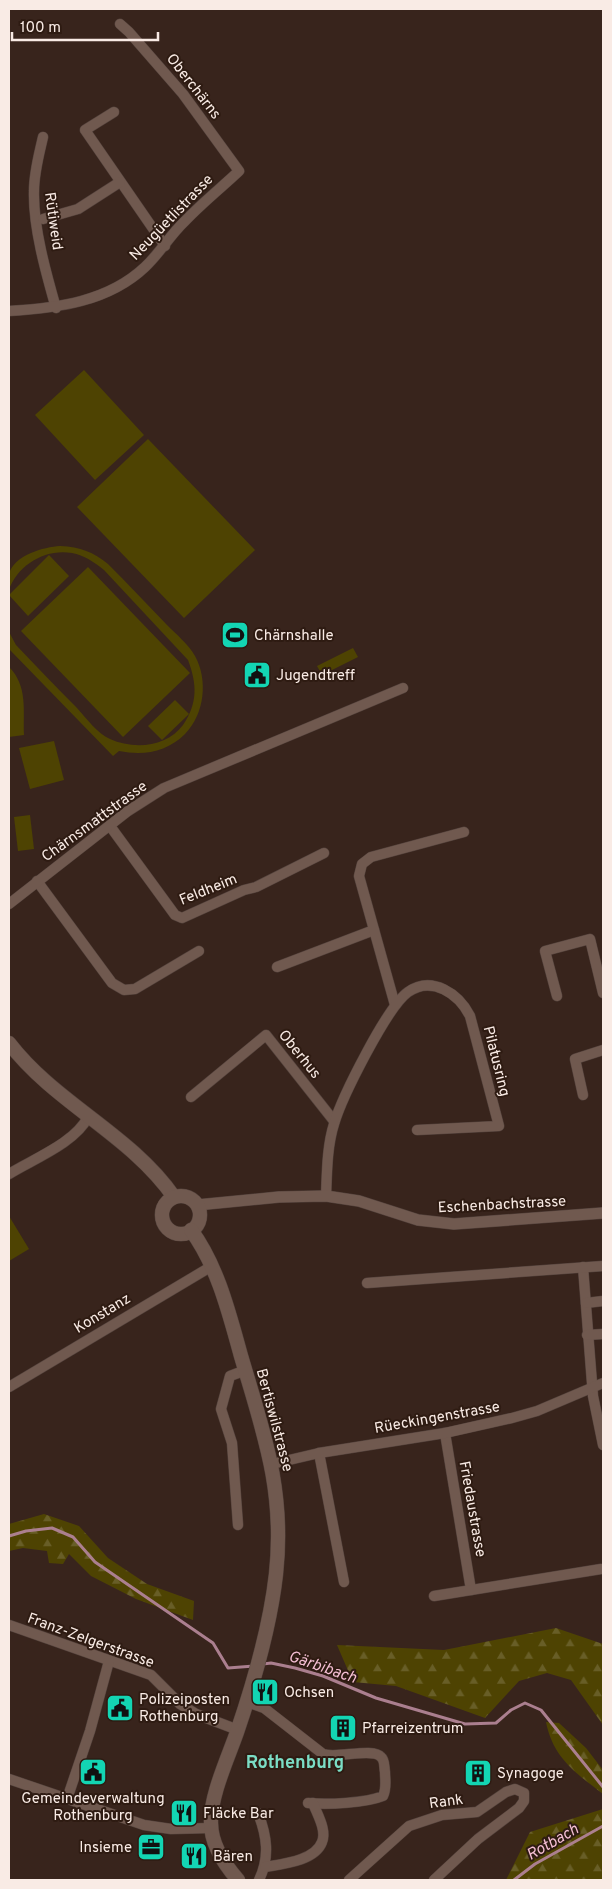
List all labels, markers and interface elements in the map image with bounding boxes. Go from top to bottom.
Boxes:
scale bar [12,10,159,42]
text: 100 m [20,19,61,38]
street label: Oberchärns [161,50,224,124]
street label: Neugüetlistrasse [126,171,218,265]
street label: Rütiweid [39,191,66,251]
sports icon: Chärnshalle [220,620,250,650]
place label: Chärnshalle [254,627,334,646]
public building icon: Jugendtreff [242,660,272,690]
place label: Jugendtreff [276,667,355,686]
street label: Chärnsmattstrasse [38,777,151,867]
street label: Feldheim [177,870,240,911]
street label: Pilatusring [478,1024,514,1099]
street label: Oberhus [273,1027,324,1083]
street label: Eschenbachstrasse [437,1193,567,1218]
street label: Konstanz [71,1290,135,1339]
street label: Bertiswilstrasse [251,1367,296,1474]
street label: Rüeckingenstrasse [373,1398,501,1439]
street label: Friedaustrasse [454,1460,489,1559]
street label: Franz-Zelgerstrasse [24,1610,157,1673]
water label: Gärbibach [286,1647,359,1689]
restaurant icon: Ochsen [250,1677,280,1707]
place label: Ochsen [284,1684,334,1703]
place label: Polizeiposten Rothenburg [139,1691,230,1727]
public building icon: Polizeiposten Rothenburg [105,1693,135,1723]
building icon: Pfarreizentrum [328,1713,358,1743]
place label: Pfarreizentrum [362,1720,464,1739]
district label: Rothenburg [246,1752,344,1775]
public building icon: Gemeindeverwaltung Rothenburg [78,1757,108,1787]
building icon: Synagoge [463,1758,493,1788]
place label: Synagoge [497,1765,564,1784]
place label: Gemeindeverwaltung Rothenburg [21,1790,165,1826]
street label: Rank [428,1791,465,1814]
restaurant icon: Fläcke Bar [169,1798,199,1828]
place label: Fläcke Bar [203,1805,274,1824]
water label: Rotbach [523,1820,583,1866]
office icon: Insieme [136,1832,166,1862]
place label: Insieme [79,1839,132,1858]
restaurant icon: Bären [179,1841,209,1871]
place label: Bären [213,1848,253,1867]

